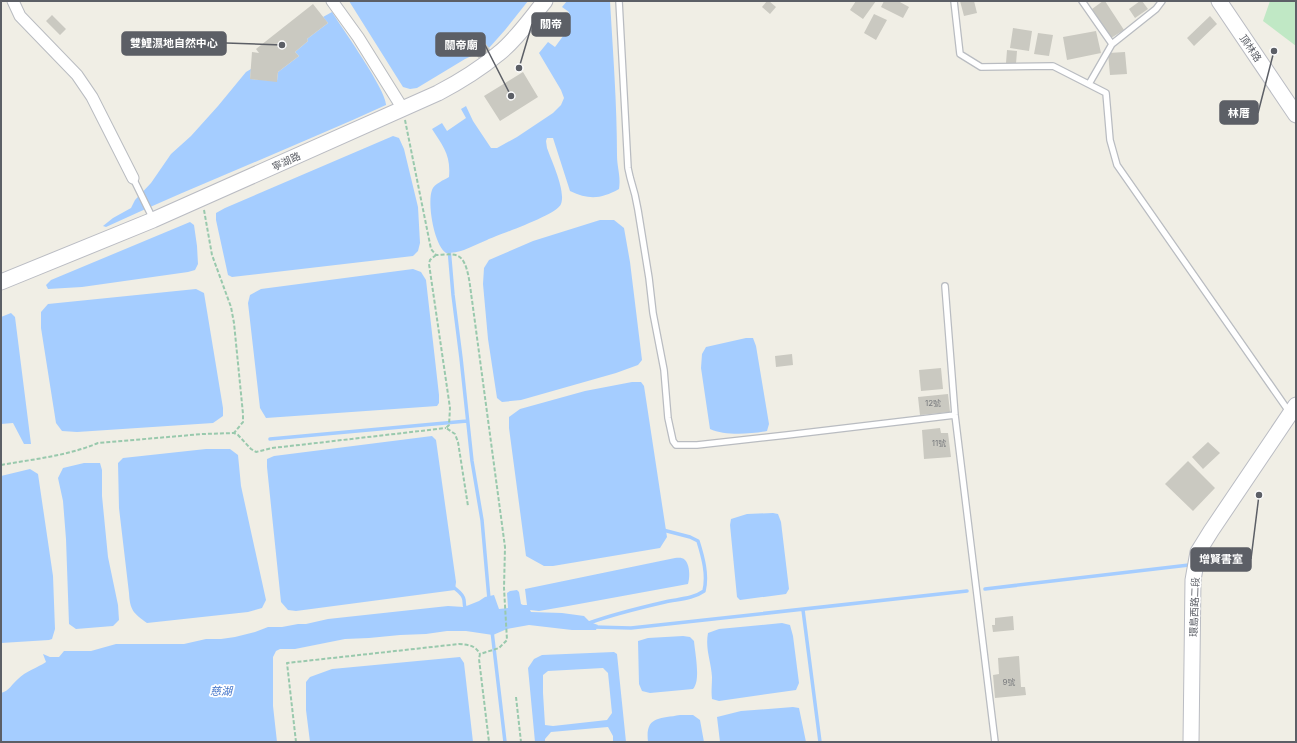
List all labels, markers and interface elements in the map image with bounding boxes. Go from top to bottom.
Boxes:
callout: 關帝 [532,13,570,36]
text: 關帝 [540,17,562,31]
callout: 雙鯉濕地自然中心 [122,32,226,55]
street label: 頂林路 [1238,32,1264,64]
callout: 關帝廟 [436,33,485,56]
text: 雙鯉濕地自然中心 [130,36,218,50]
text: 關帝廟 [445,38,478,52]
callout: 林厝 [1220,101,1258,124]
text: 林厝 [1228,106,1250,120]
street label: 寧湖路 [270,149,302,173]
house number: 12號 [925,398,941,408]
house number: 11號 [932,438,946,448]
callout: 增賢書室 [1191,548,1251,571]
text: 增賢書室 [1199,552,1243,566]
street label: 環島西路二段 [1187,577,1201,637]
house number: 9號 [1003,677,1015,687]
water label: 慈湖 [210,684,234,698]

